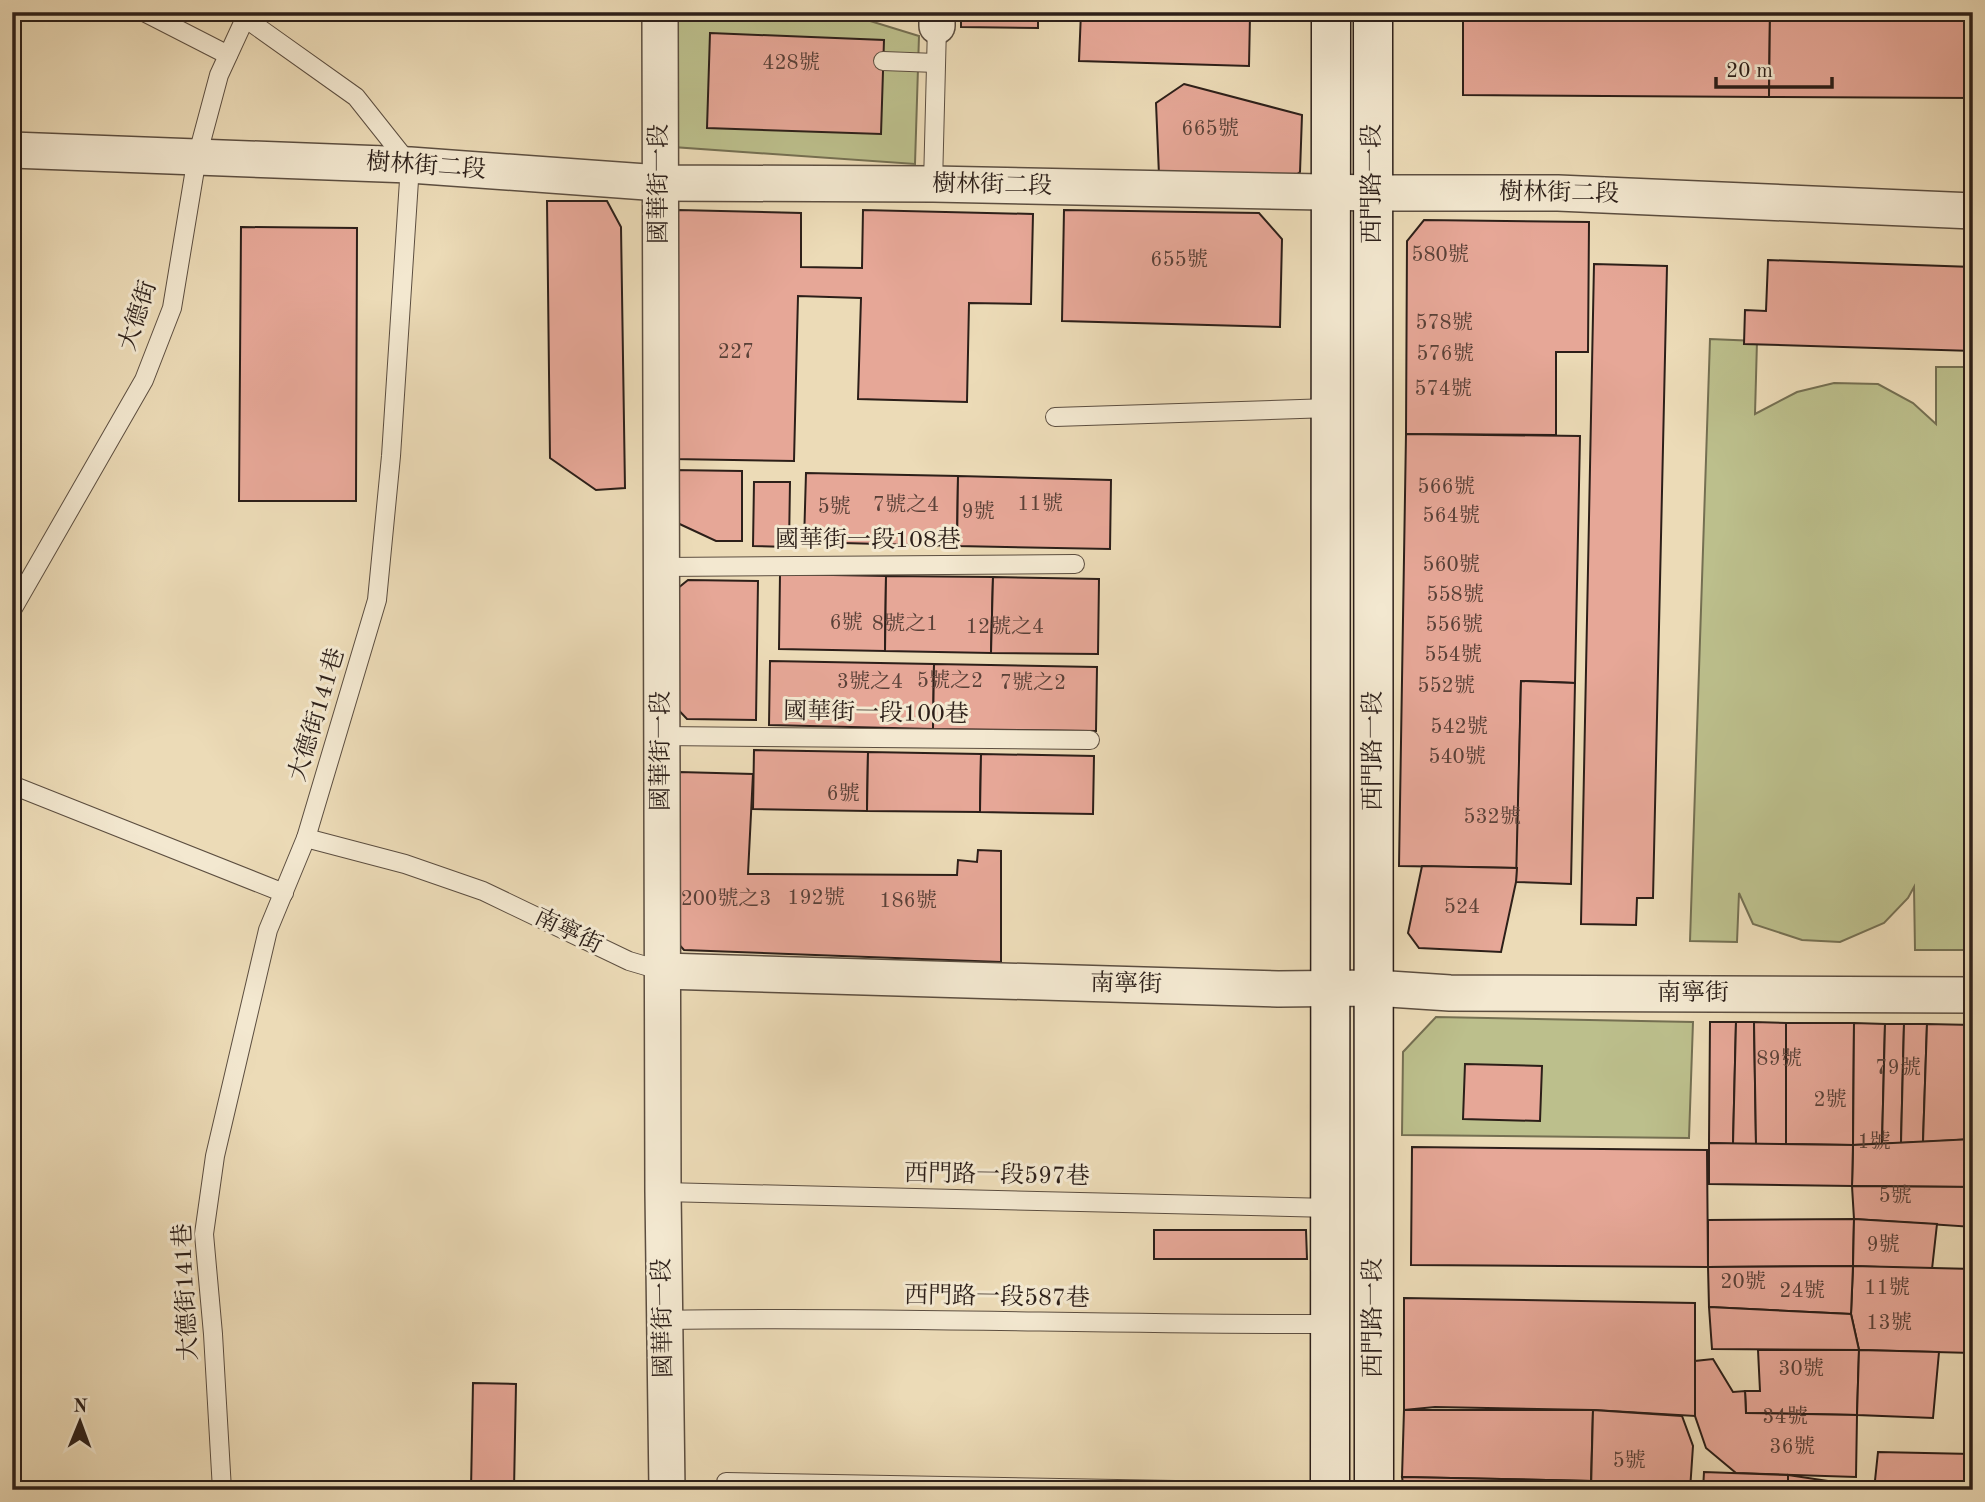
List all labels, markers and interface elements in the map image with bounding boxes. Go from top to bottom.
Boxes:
scale bar [1716,46,1831,90]
house number: 428號 [762,51,820,74]
text: 20 m [1726,61,1773,82]
house number: 665號 [1181,117,1239,140]
street label: 國華街一段 [645,124,672,244]
street label: 西門路一段 [1358,124,1385,244]
street label: 樹林街二段 [365,148,487,183]
street label: 樹林街二段 [932,170,1052,199]
street label: 樹林街二段 [1499,178,1619,207]
house number: 580號 [1411,243,1469,266]
house number: 655號 [1150,248,1208,271]
street label: 大德街 [114,277,162,354]
house number: 578號 [1415,311,1473,334]
house number: 227 [718,342,754,363]
house number: 576號 [1416,342,1474,365]
house number: 574號 [1414,377,1472,400]
house number: 566號 [1417,475,1475,498]
house number: 11號 [1017,492,1063,515]
house number: 7號之4 [873,493,939,516]
house number: 5號 [817,495,851,518]
house number: 9號 [961,500,995,523]
house number: 564號 [1422,504,1480,527]
street label: 國華街一段108巷 [775,526,961,553]
house number: 560號 [1422,553,1480,576]
house number: 558號 [1426,583,1484,606]
house number: 6號 [829,611,863,634]
house number: 8號之1 [872,612,938,635]
house number: 556號 [1425,613,1483,636]
house number: 12號之4 [966,615,1044,638]
house number: 554號 [1424,643,1482,666]
street label: 大德街141巷 [284,645,350,784]
house number: 5號之2 [917,669,983,692]
house number: 3號之4 [837,670,903,693]
house number: 7號之2 [1000,671,1066,694]
house number: 552號 [1417,674,1475,697]
street label: 國華街一段 [647,691,674,811]
street label: 西門路一段 [1359,691,1386,811]
street label: 國華街一段100巷 [783,697,969,728]
house number: 542號 [1430,715,1488,738]
house number: 540號 [1428,745,1486,768]
house number: 6號 [826,782,860,805]
house number: 532號 [1463,805,1521,828]
house number: 192號 [787,886,845,909]
house number: 200號之3 [681,887,771,910]
house number: 186號 [879,889,937,912]
house number: 524 [1444,897,1480,918]
street label: 南寧街 [530,903,607,959]
street label: 南寧街 [1090,969,1162,998]
street label: 南寧街 [1657,979,1729,1006]
house number: 89號 [1756,1047,1802,1070]
house number: 79號 [1875,1056,1921,1079]
house number: 2號 [1813,1088,1847,1111]
house number: 1號 [1857,1130,1891,1153]
street label: 西門路一段597巷 [904,1159,1090,1190]
house number: 5號 [1878,1184,1912,1207]
street label: 大德街141巷 [168,1223,203,1362]
house number: 9號 [1866,1233,1900,1256]
street label: 國華街一段 [648,1258,677,1378]
street label: 西門路一段 [1359,1258,1386,1378]
house number: 20號 [1720,1270,1766,1293]
house number: 11號 [1864,1276,1910,1299]
house number: 24號 [1779,1279,1825,1302]
street label: 西門路一段587巷 [904,1281,1090,1312]
house number: 13號 [1866,1311,1912,1334]
house number: 30號 [1778,1357,1824,1380]
north arrow [46,1386,116,1456]
text: N [73,1398,88,1417]
house number: 34號 [1762,1405,1808,1428]
house number: 36號 [1769,1435,1815,1458]
house number: 5號 [1612,1449,1646,1472]

